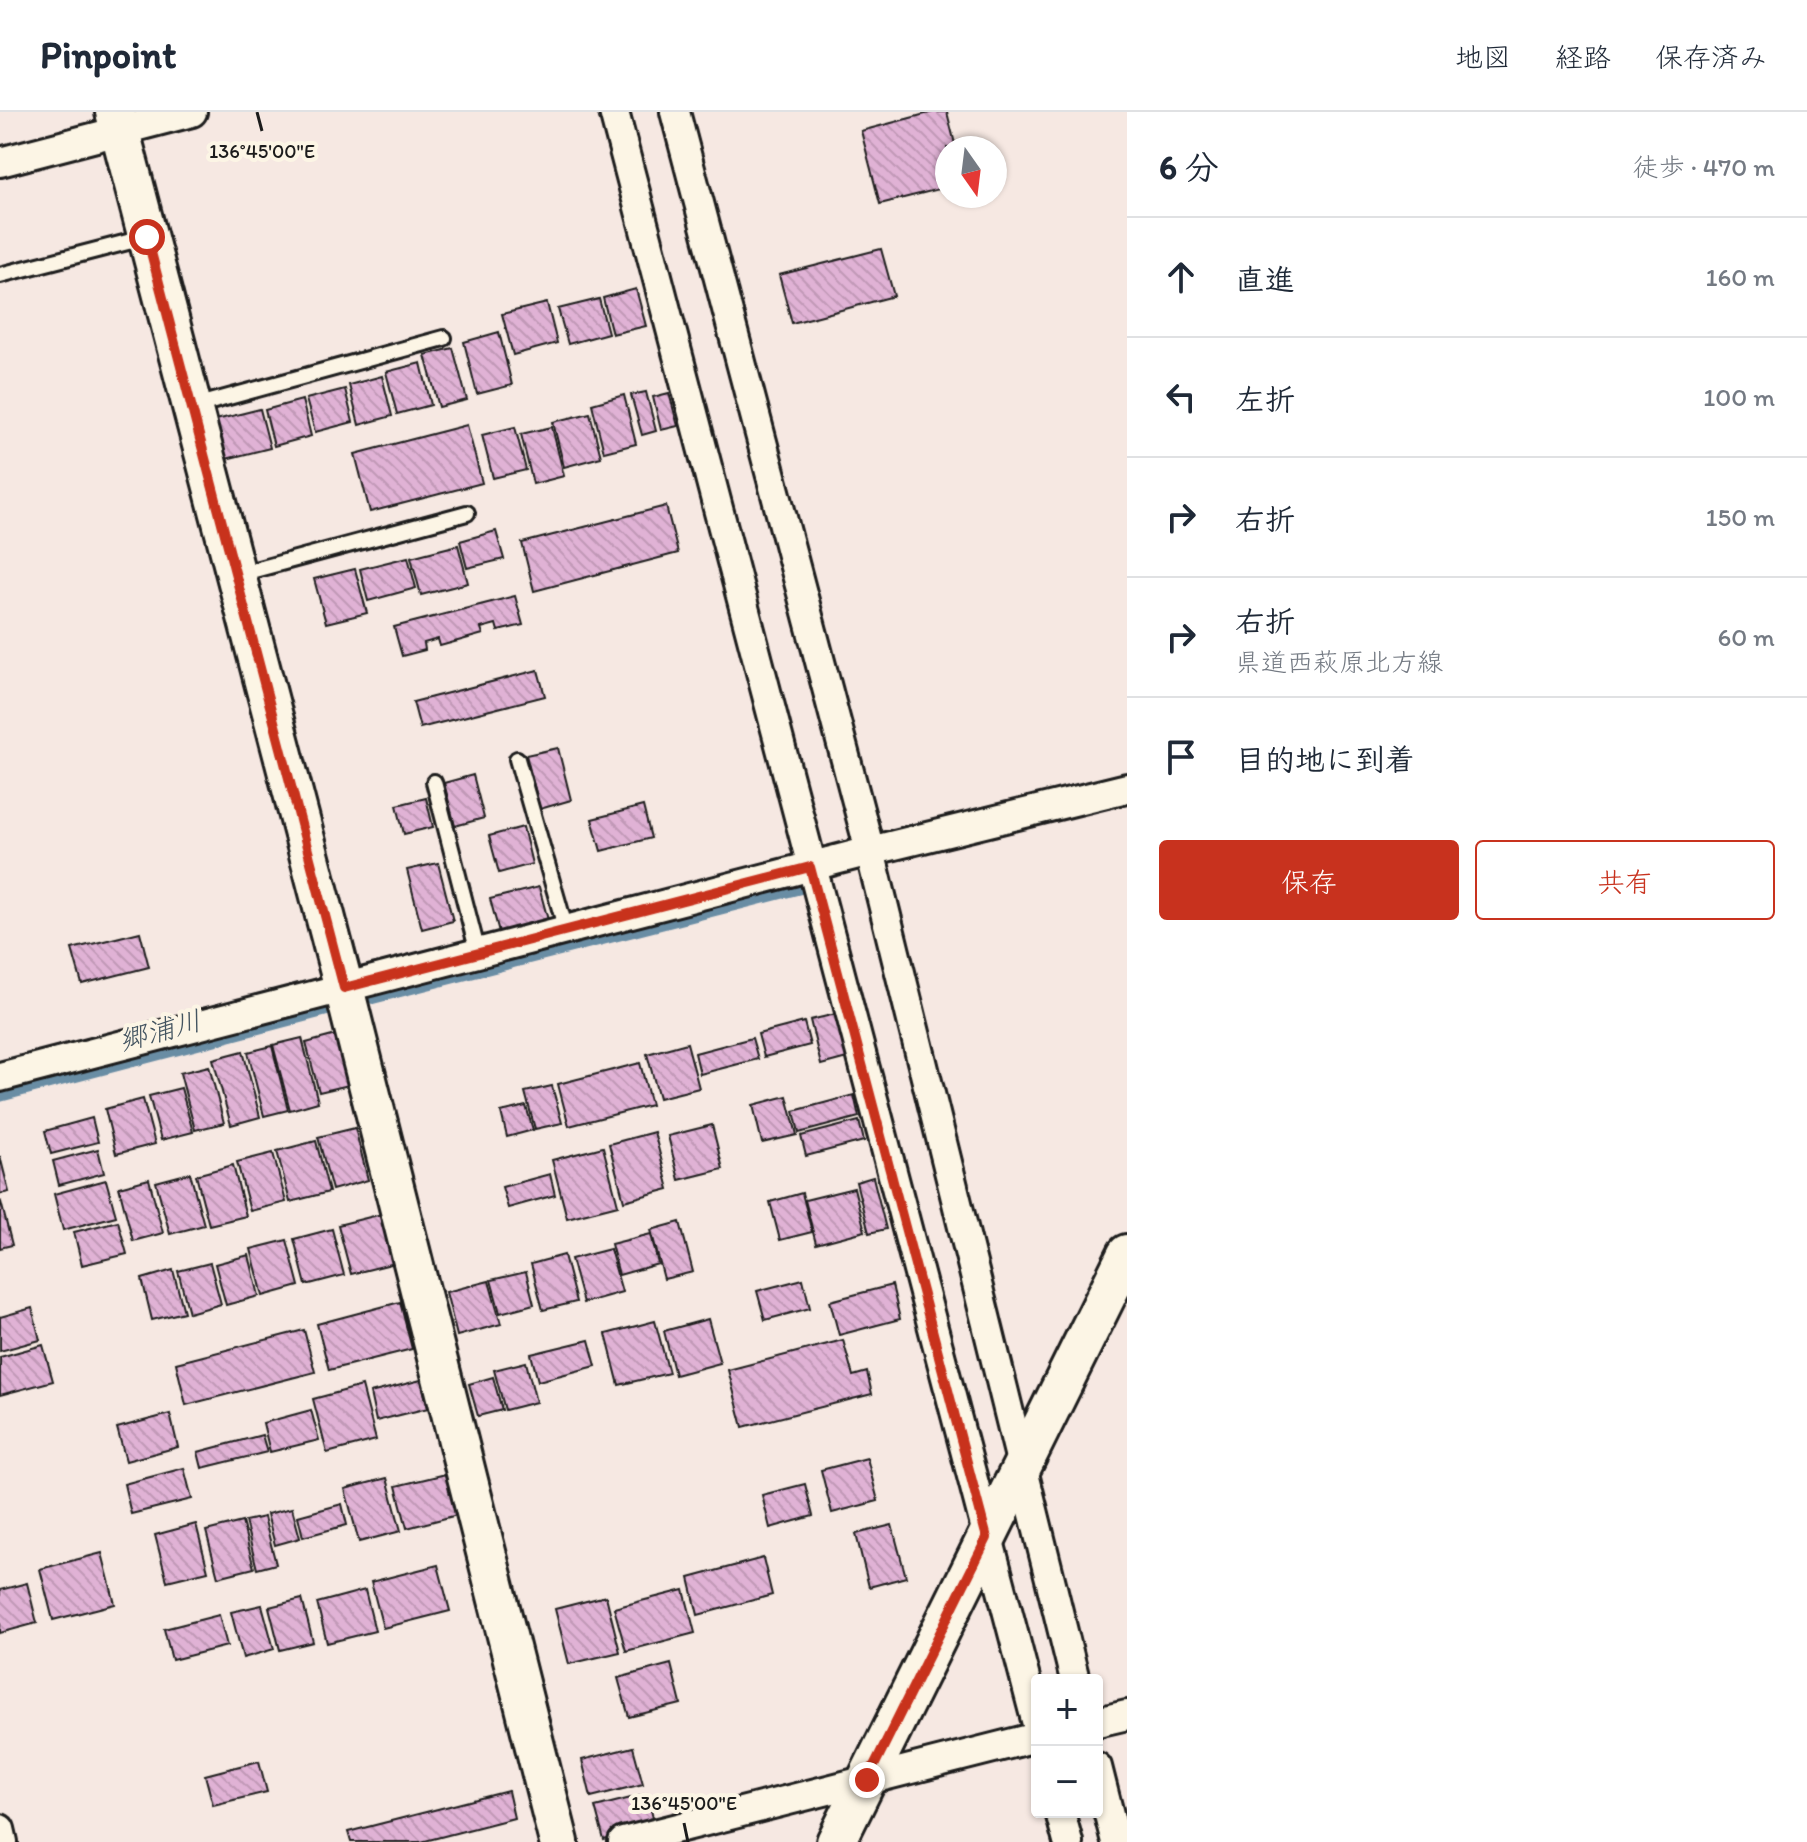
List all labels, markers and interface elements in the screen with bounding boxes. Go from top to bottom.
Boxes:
text: Pinpoint [40,32,176,78]
text: 地図 [1455,40,1511,74]
text: 経路 [1555,40,1611,74]
text: 保存済み [1655,40,1767,74]
north arrow [935,136,1007,208]
text: 136°45'00"E [209,139,315,163]
text: 6 分 [1159,147,1219,188]
text: 徒歩 · 470 m [1633,151,1775,183]
route start [129,219,165,255]
icon: ahead [1159,255,1203,299]
text: 直進 [1235,261,1295,298]
text: 160 m [1705,261,1775,293]
icon: left [1159,375,1203,419]
text: 左折 [1235,381,1295,418]
text: 100 m [1703,381,1775,413]
icon: right [1159,495,1203,539]
text: 右折 [1235,501,1295,538]
text: 150 m [1706,501,1775,533]
text: 右折 [1235,603,1295,640]
icon: right [1159,615,1203,659]
text: 60 m [1718,621,1775,653]
text: 県道西萩原北方線 [1235,646,1443,678]
icon: arrive [1159,735,1203,779]
text: 目的地に到着 [1235,741,1415,778]
button: 保存 [1159,840,1459,920]
button: 共有 [1475,840,1775,920]
water label: 郷浦川 [115,1003,205,1057]
map controls [1031,1674,1103,1818]
button: + [1031,1674,1103,1746]
button: − [1031,1746,1103,1818]
route end [849,1762,885,1798]
text: 136°45'00"E [631,1791,737,1815]

